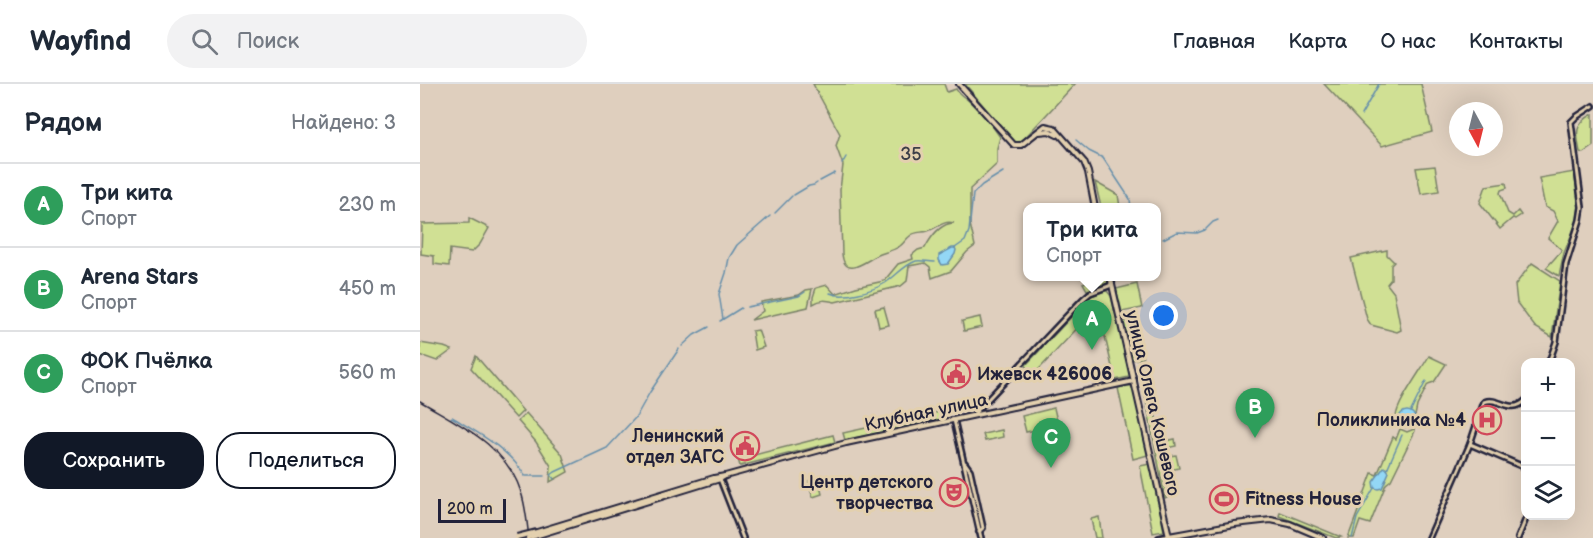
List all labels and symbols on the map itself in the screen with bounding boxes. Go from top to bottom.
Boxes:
north arrow [1449,102,1503,156]
park label: 35 [900,144,922,165]
pin: A [1072,300,1112,350]
your location [1149,301,1178,330]
street label: улица Олега Кошевого [1121,308,1184,498]
public building icon: Ижевск 426006 [940,358,972,390]
place label: Ижевск 426006 [977,364,1112,385]
pin: B [1236,388,1274,438]
street label: Клубная улица [863,389,990,436]
hospital icon: Поликлиника №4 [1471,404,1503,436]
place label: Поликлиника №4 [1316,410,1466,431]
pin: C [1032,418,1070,468]
place label: Ленинский отдел ЗАГС [626,426,724,468]
public building icon: Ленинский отдел ЗАГС [729,430,761,462]
place label: Центр детского творчества [800,472,934,514]
theatre icon: Центр детского творчества [938,476,970,508]
sports icon: Fitness House [1208,483,1240,515]
place label: Fitness House [1245,489,1362,510]
scale bar [438,496,506,524]

